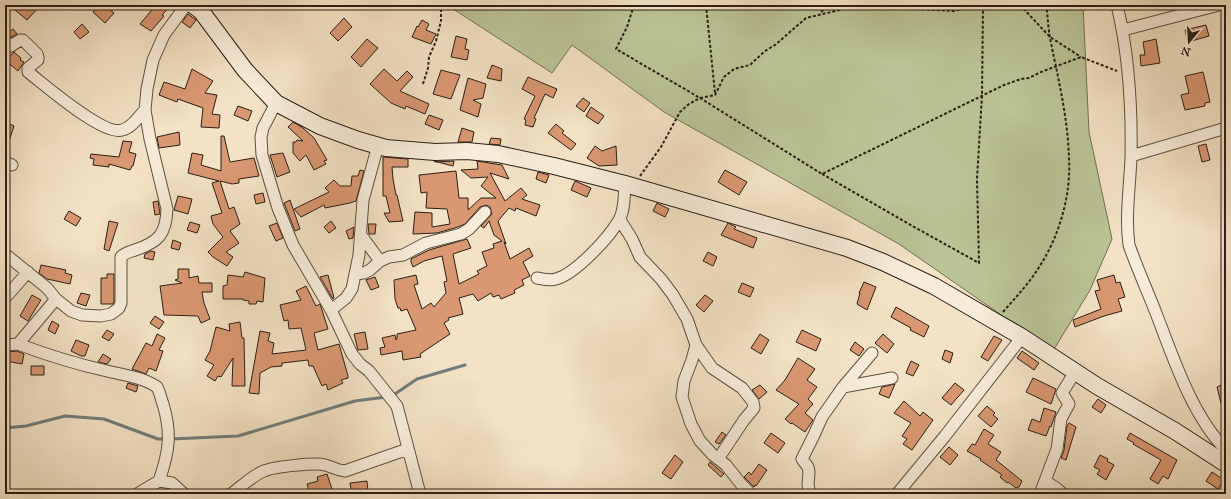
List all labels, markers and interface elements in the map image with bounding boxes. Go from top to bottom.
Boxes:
north arrow [1169,22,1209,62]
text: N [1179,43,1193,59]

